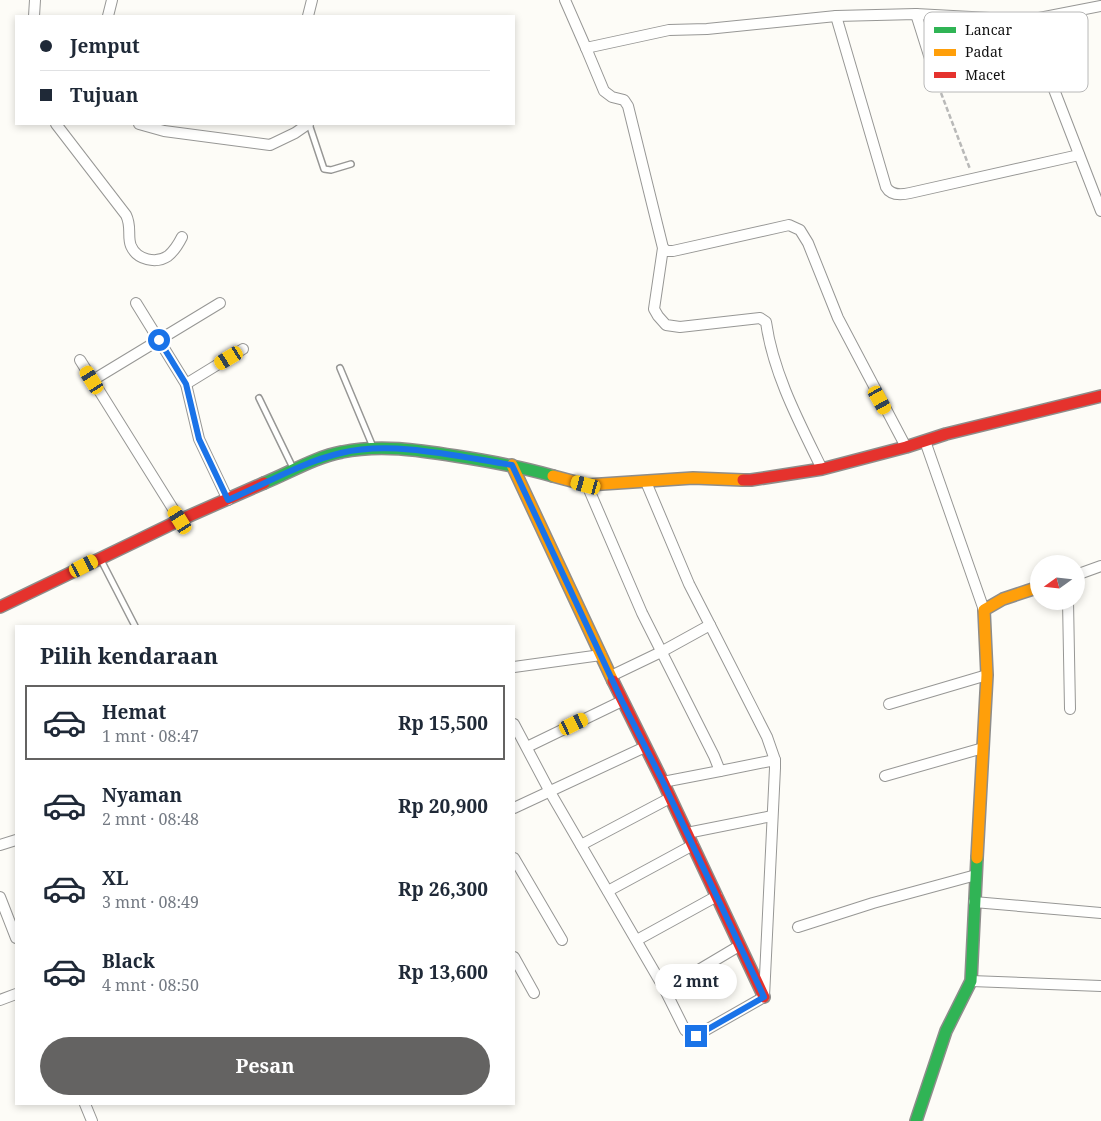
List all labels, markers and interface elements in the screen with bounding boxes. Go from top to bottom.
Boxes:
legend [924,12,1088,92]
text: Lancar [965,20,1012,39]
text: Jemput [70,33,140,59]
text: Padat [965,42,1003,61]
text: Macet [965,65,1005,84]
text: Tujuan [70,82,138,108]
route start [148,329,170,351]
car [212,344,245,372]
car [77,363,106,397]
car [866,383,893,417]
car [569,474,602,496]
car [165,503,194,537]
car [67,553,100,579]
north arrow [1030,555,1085,610]
map controls [1030,555,1085,610]
text: Pilih kendaraan [40,640,218,670]
text: Hemat [102,699,166,725]
icon: car [42,700,87,745]
text: Rp 15,500 [398,710,488,736]
car [557,711,590,737]
text: 1 mnt · 08:47 [102,725,199,747]
text: Nyaman [102,782,182,808]
icon: car [42,783,87,828]
text: Rp 20,900 [398,793,488,819]
text: 2 mnt · 08:48 [102,808,199,830]
text: XL [102,865,128,891]
icon: car [42,866,87,911]
text: Rp 26,300 [398,876,488,902]
text: 3 mnt · 08:49 [102,891,199,913]
text: Black [102,948,155,974]
icon: car [42,949,87,994]
text: Rp 13,600 [398,959,488,985]
callout: 2 mnt [655,964,737,998]
text: 2 mnt [673,970,719,992]
text: 4 mnt · 08:50 [102,974,199,996]
route end [685,1025,707,1047]
button: Pesan [40,1037,490,1095]

